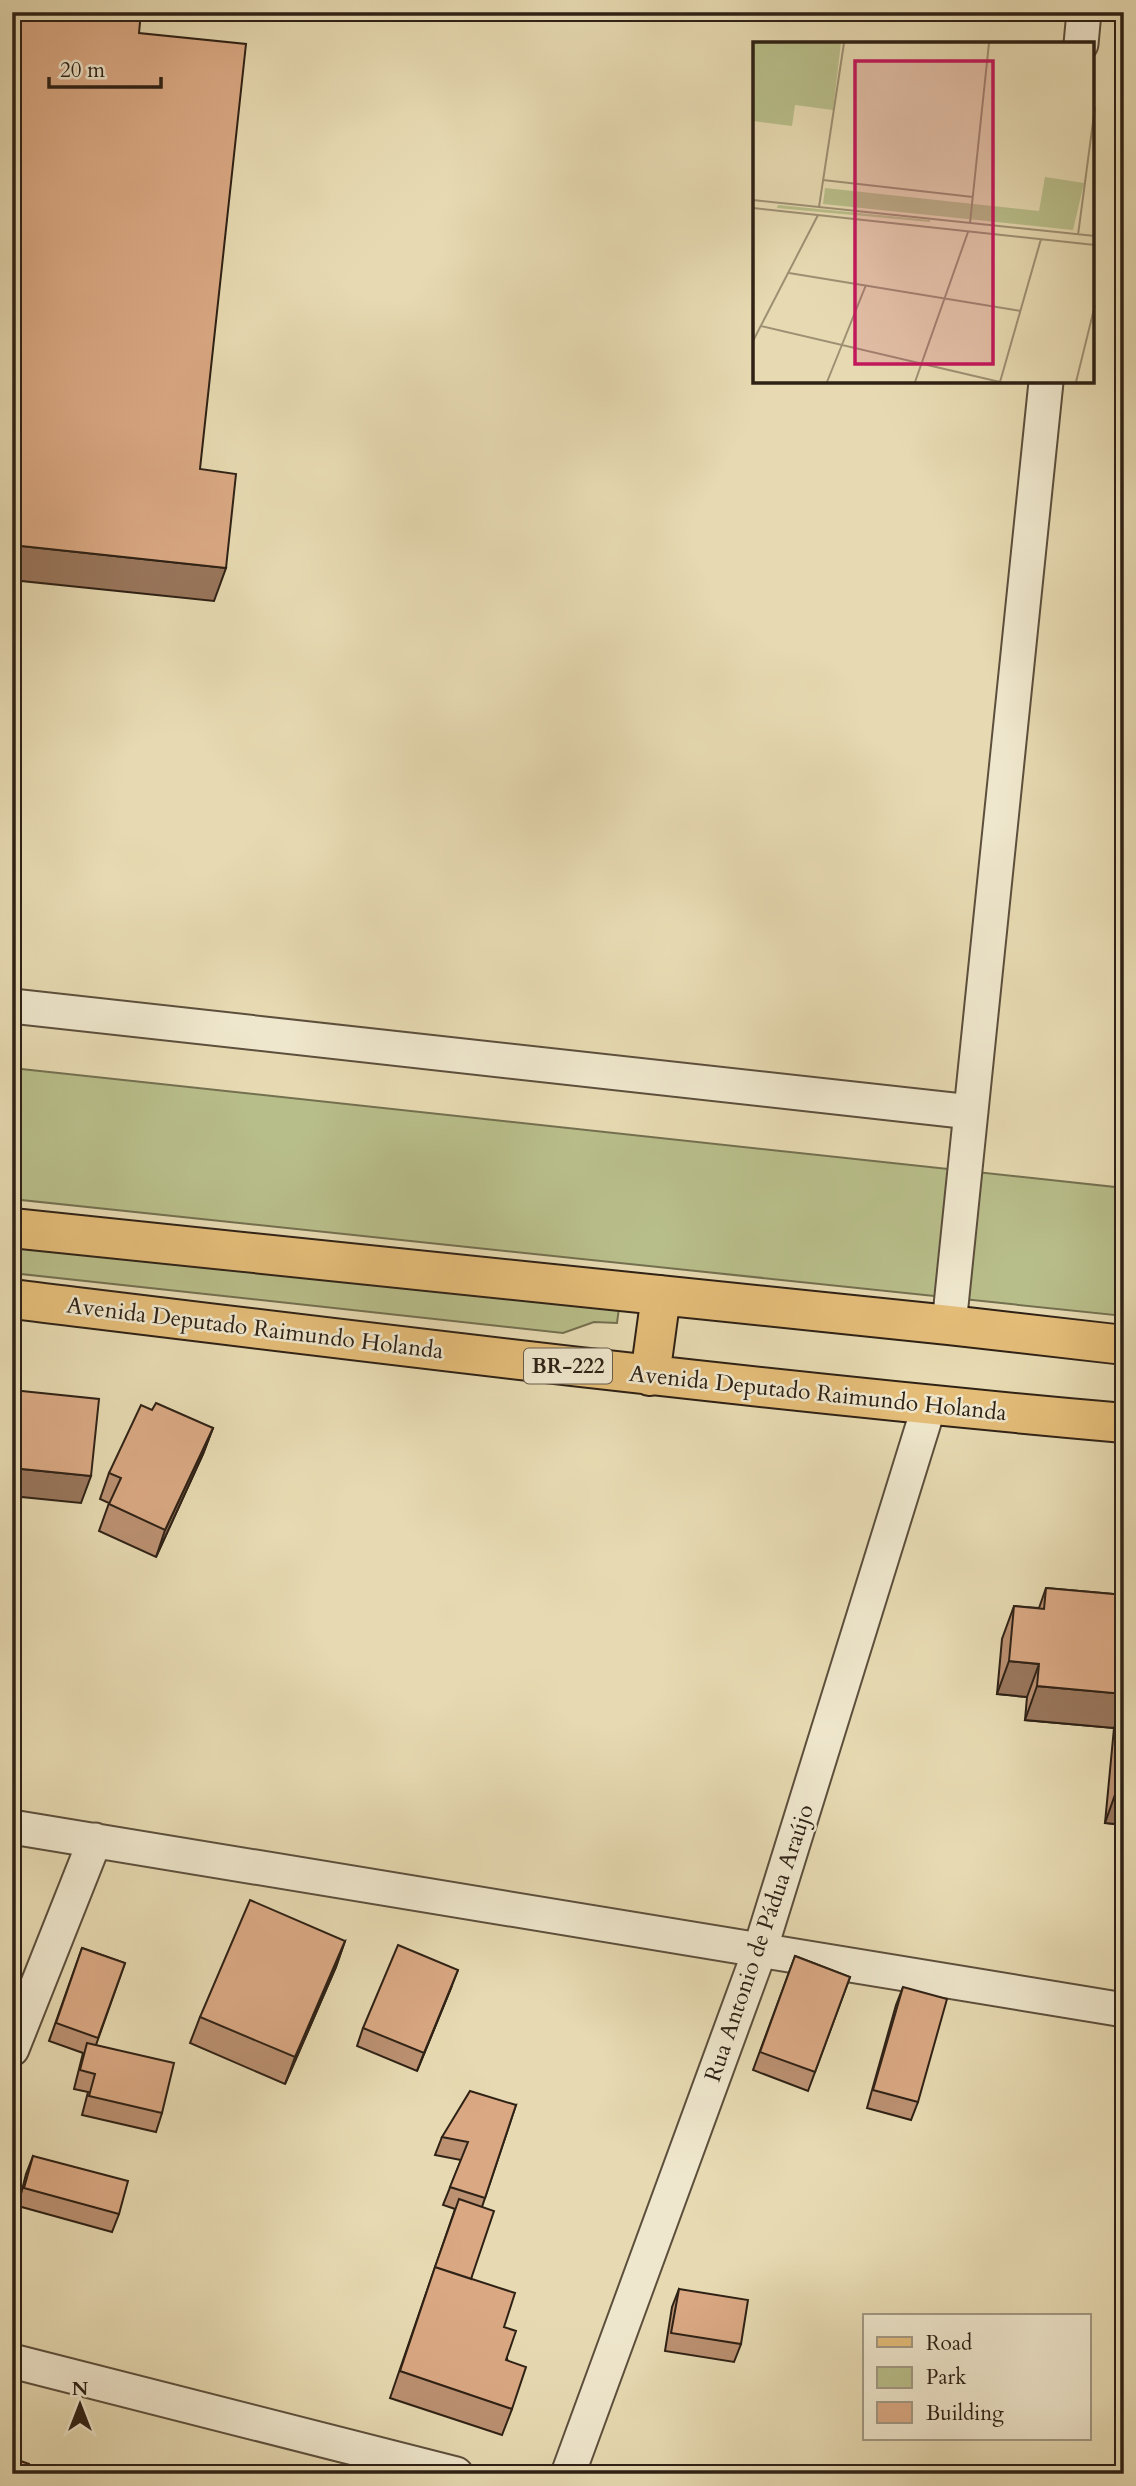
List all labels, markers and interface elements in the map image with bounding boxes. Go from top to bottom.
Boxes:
inset map [753,42,1094,383]
scale bar [49,46,161,90]
text: 20 m [60,56,105,85]
street label: Avenida Deputado Raimundo Holanda [65,1289,445,1367]
road number: BR-222 [524,1348,612,1384]
street label: Avenida Deputado Raimundo Holanda [628,1358,1008,1428]
street label: Rua Antonio de Pádua Araújo [697,1800,821,2086]
legend [863,2314,1090,2440]
text: Road [926,2329,972,2358]
text: Park [926,2363,967,2392]
north arrow [46,2370,116,2440]
text: N [72,2376,89,2402]
text: Building [926,2399,1004,2428]

